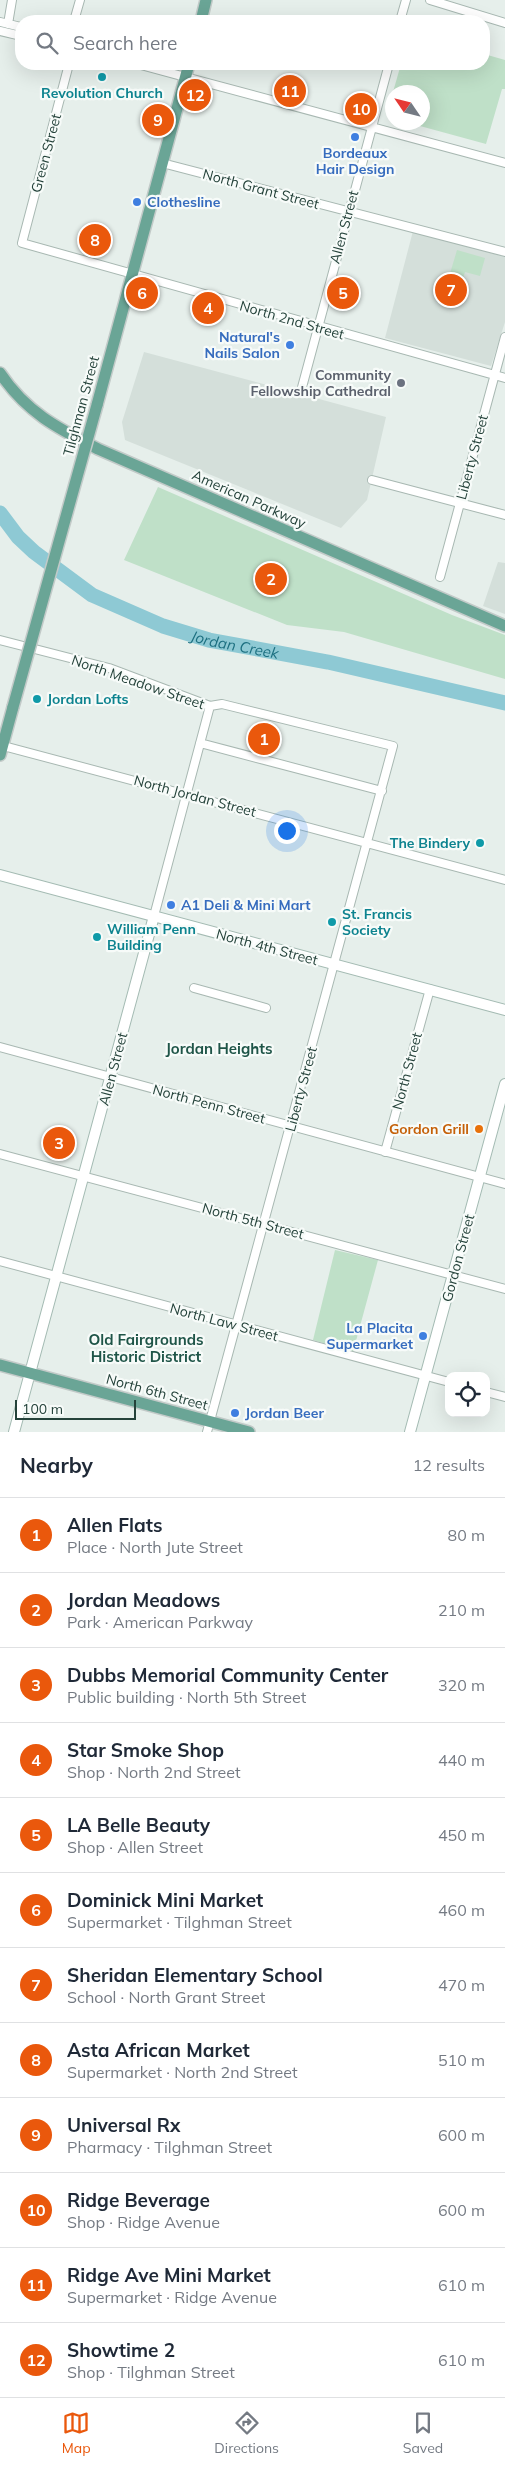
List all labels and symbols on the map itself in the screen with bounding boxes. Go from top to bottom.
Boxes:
marker: Revolution Church [96,71,108,83]
pin: 11 [274,72,306,110]
pin: 12 [179,76,211,114]
place label: Revolution Church [41,84,163,102]
north arrow [385,85,430,130]
pin: 10 [345,90,377,128]
pin: 9 [142,101,174,139]
street label: Green Street [27,111,65,194]
marker: Bordeaux Hair Design [349,131,361,143]
place label: Bordeaux Hair Design [316,144,394,178]
street label: North Grant Street [201,165,321,213]
street label: Allen Street [326,188,362,266]
place label: Clothesline [147,193,221,211]
marker: Clothesline [131,196,143,208]
pin: 8 [79,221,111,259]
pin: 7 [435,271,467,309]
pin: 6 [126,274,158,312]
pin: 5 [327,274,359,312]
pin: 4 [192,289,224,327]
street label: North 2nd Street [238,296,346,344]
place label: Natural's Nails Salon [204,328,280,362]
marker: Natural's Nails Salon [284,339,296,351]
street label: Tilghman Street [59,354,103,458]
place label: Community Fellowship Cathedral [250,366,391,400]
marker: Community Fellowship Cathedral [395,377,407,389]
street label: Liberty Street [452,412,492,501]
street label: American Parkway [189,466,309,532]
pin: 2 [255,560,287,598]
water label: Jordan Creek [187,625,282,662]
street label: North Meadow Street [69,651,207,713]
place label: Jordan Lofts [47,690,128,708]
marker: Jordan Lofts [31,693,43,705]
pin: 1 [248,720,280,758]
street label: North Jordan Street [132,771,258,821]
your location [274,818,300,844]
place label: The Bindery [390,834,470,852]
marker: The Bindery [474,837,486,849]
place label: A1 Deli & Mini Mart [181,896,311,914]
marker: A1 Deli & Mini Mart [165,899,177,911]
place label: St. Francis Society [342,905,412,939]
marker: St. Francis Society [326,916,338,928]
place label: William Penn Building [107,920,196,954]
street label: North 4th Street [214,925,320,969]
marker: William Penn Building [91,931,103,943]
street label: Allen Street [95,1030,131,1108]
street label: North Street [388,1030,426,1112]
district label: Jordan Heights [165,1039,273,1058]
street label: Liberty Street [281,1044,321,1133]
street label: North Penn Street [151,1080,267,1128]
place label: Gordon Grill [389,1120,469,1138]
marker: Gordon Grill [473,1123,485,1135]
pin: 3 [43,1124,75,1162]
street label: North 5th Street [200,1199,306,1243]
street label: Gordon Street [438,1212,478,1304]
street label: North Law Street [168,1299,280,1345]
place label: La Placita Supermarket [326,1319,414,1353]
district label: Old Fairgrounds Historic District [88,1330,204,1366]
marker: La Placita Supermarket [417,1330,429,1342]
street label: North 6th Street [104,1370,210,1414]
scale bar [15,1397,136,1420]
place label: Jordan Beer [245,1404,324,1422]
marker: Jordan Beer [229,1407,241,1419]

